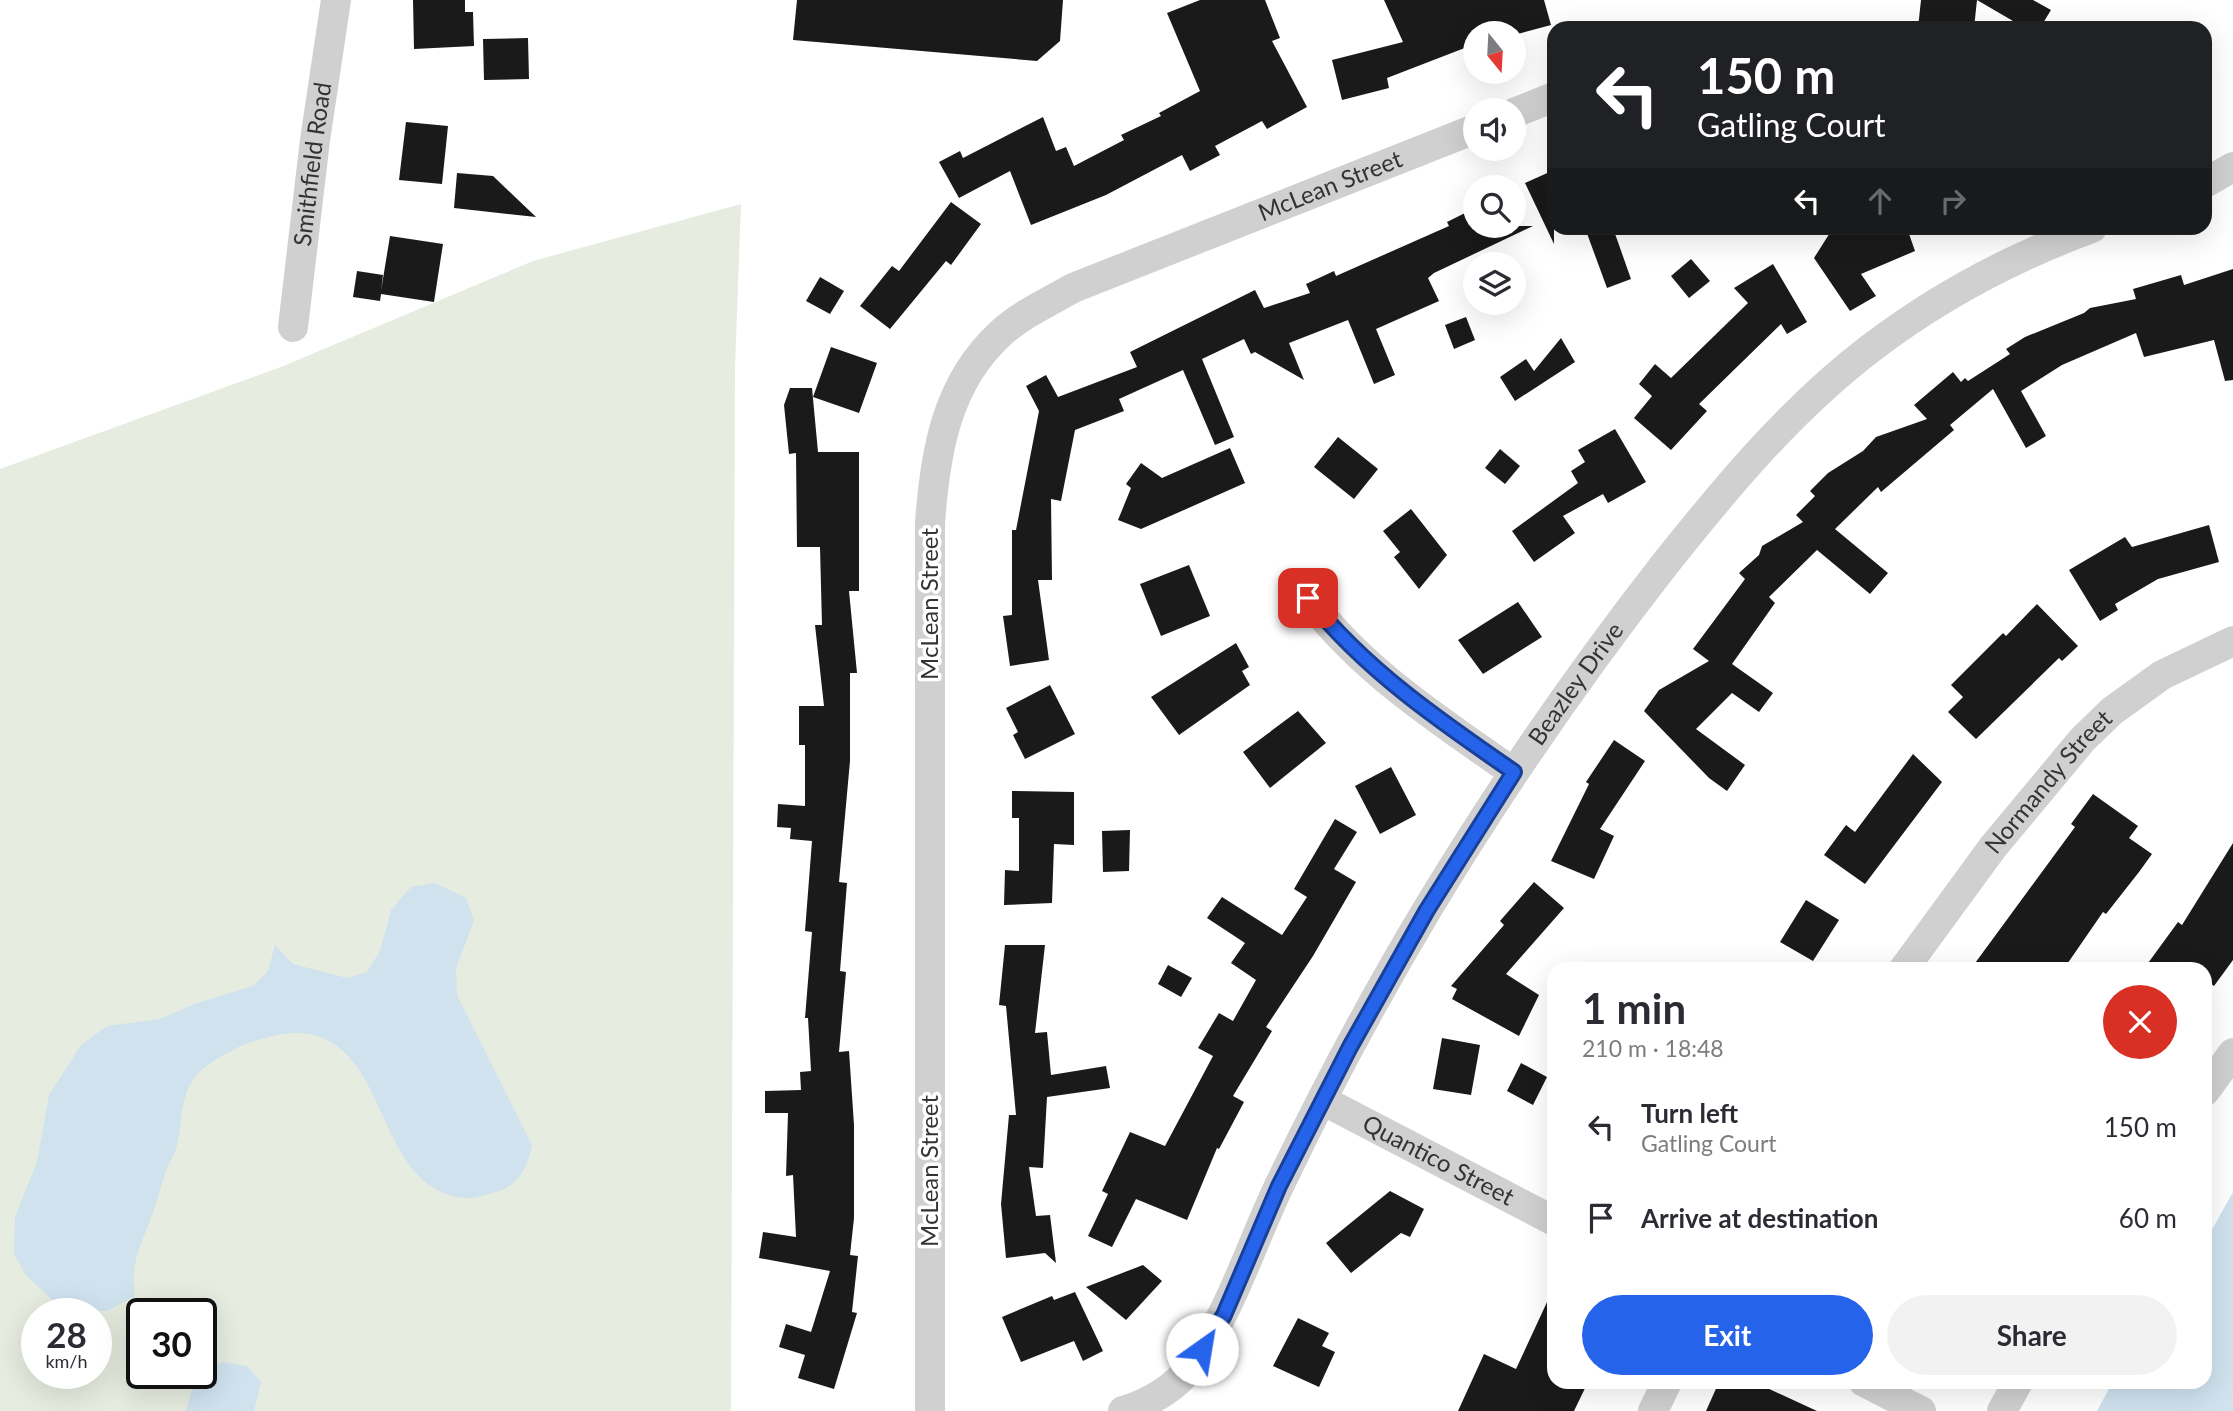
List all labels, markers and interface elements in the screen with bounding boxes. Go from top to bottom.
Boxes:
north arrow [1463,21,1526,84]
map controls [1463,21,1526,315]
text: 150 m [1697,46,1835,104]
icon: left [1582,49,1673,140]
street label: Smithfield Road [287,80,336,248]
button: sound [1463,98,1526,161]
text: Gatling Court [1697,105,1886,144]
street label: McLean Street [1254,143,1406,226]
button: search [1463,175,1526,238]
icon: left [1788,182,1826,220]
icon: ahead [1861,182,1899,220]
icon: right [1934,182,1972,220]
button: layers [1463,252,1526,315]
street label: McLean Street [914,528,943,680]
pin [1278,568,1338,628]
icon: arrive [1289,579,1327,617]
street label: Beazley Drive [1521,616,1629,750]
street label: Normandy Street [1978,703,2118,859]
text: 1 min [1582,983,1686,1033]
button: close [2103,985,2177,1059]
text: 210 m · 18:48 [1582,1034,1724,1062]
street label: McLean Street [914,1095,943,1247]
text: Turn left [1641,1097,1738,1129]
street label: Quantico Street [1358,1108,1520,1211]
icon: left [1582,1108,1620,1146]
text: 150 m [2104,1111,2177,1143]
text: Gatling Court [1641,1129,1777,1157]
icon: arrive [1582,1199,1620,1237]
text: Arrive at destination [1641,1202,1878,1234]
text: 60 m [2119,1202,2177,1234]
button: Exit [1582,1295,1873,1375]
button: Share [1887,1295,2177,1375]
speed limit sign: 30 [126,1298,217,1389]
position arrow [1165,1312,1239,1386]
text: 28 [46,1313,87,1355]
text: km/h [45,1350,88,1372]

